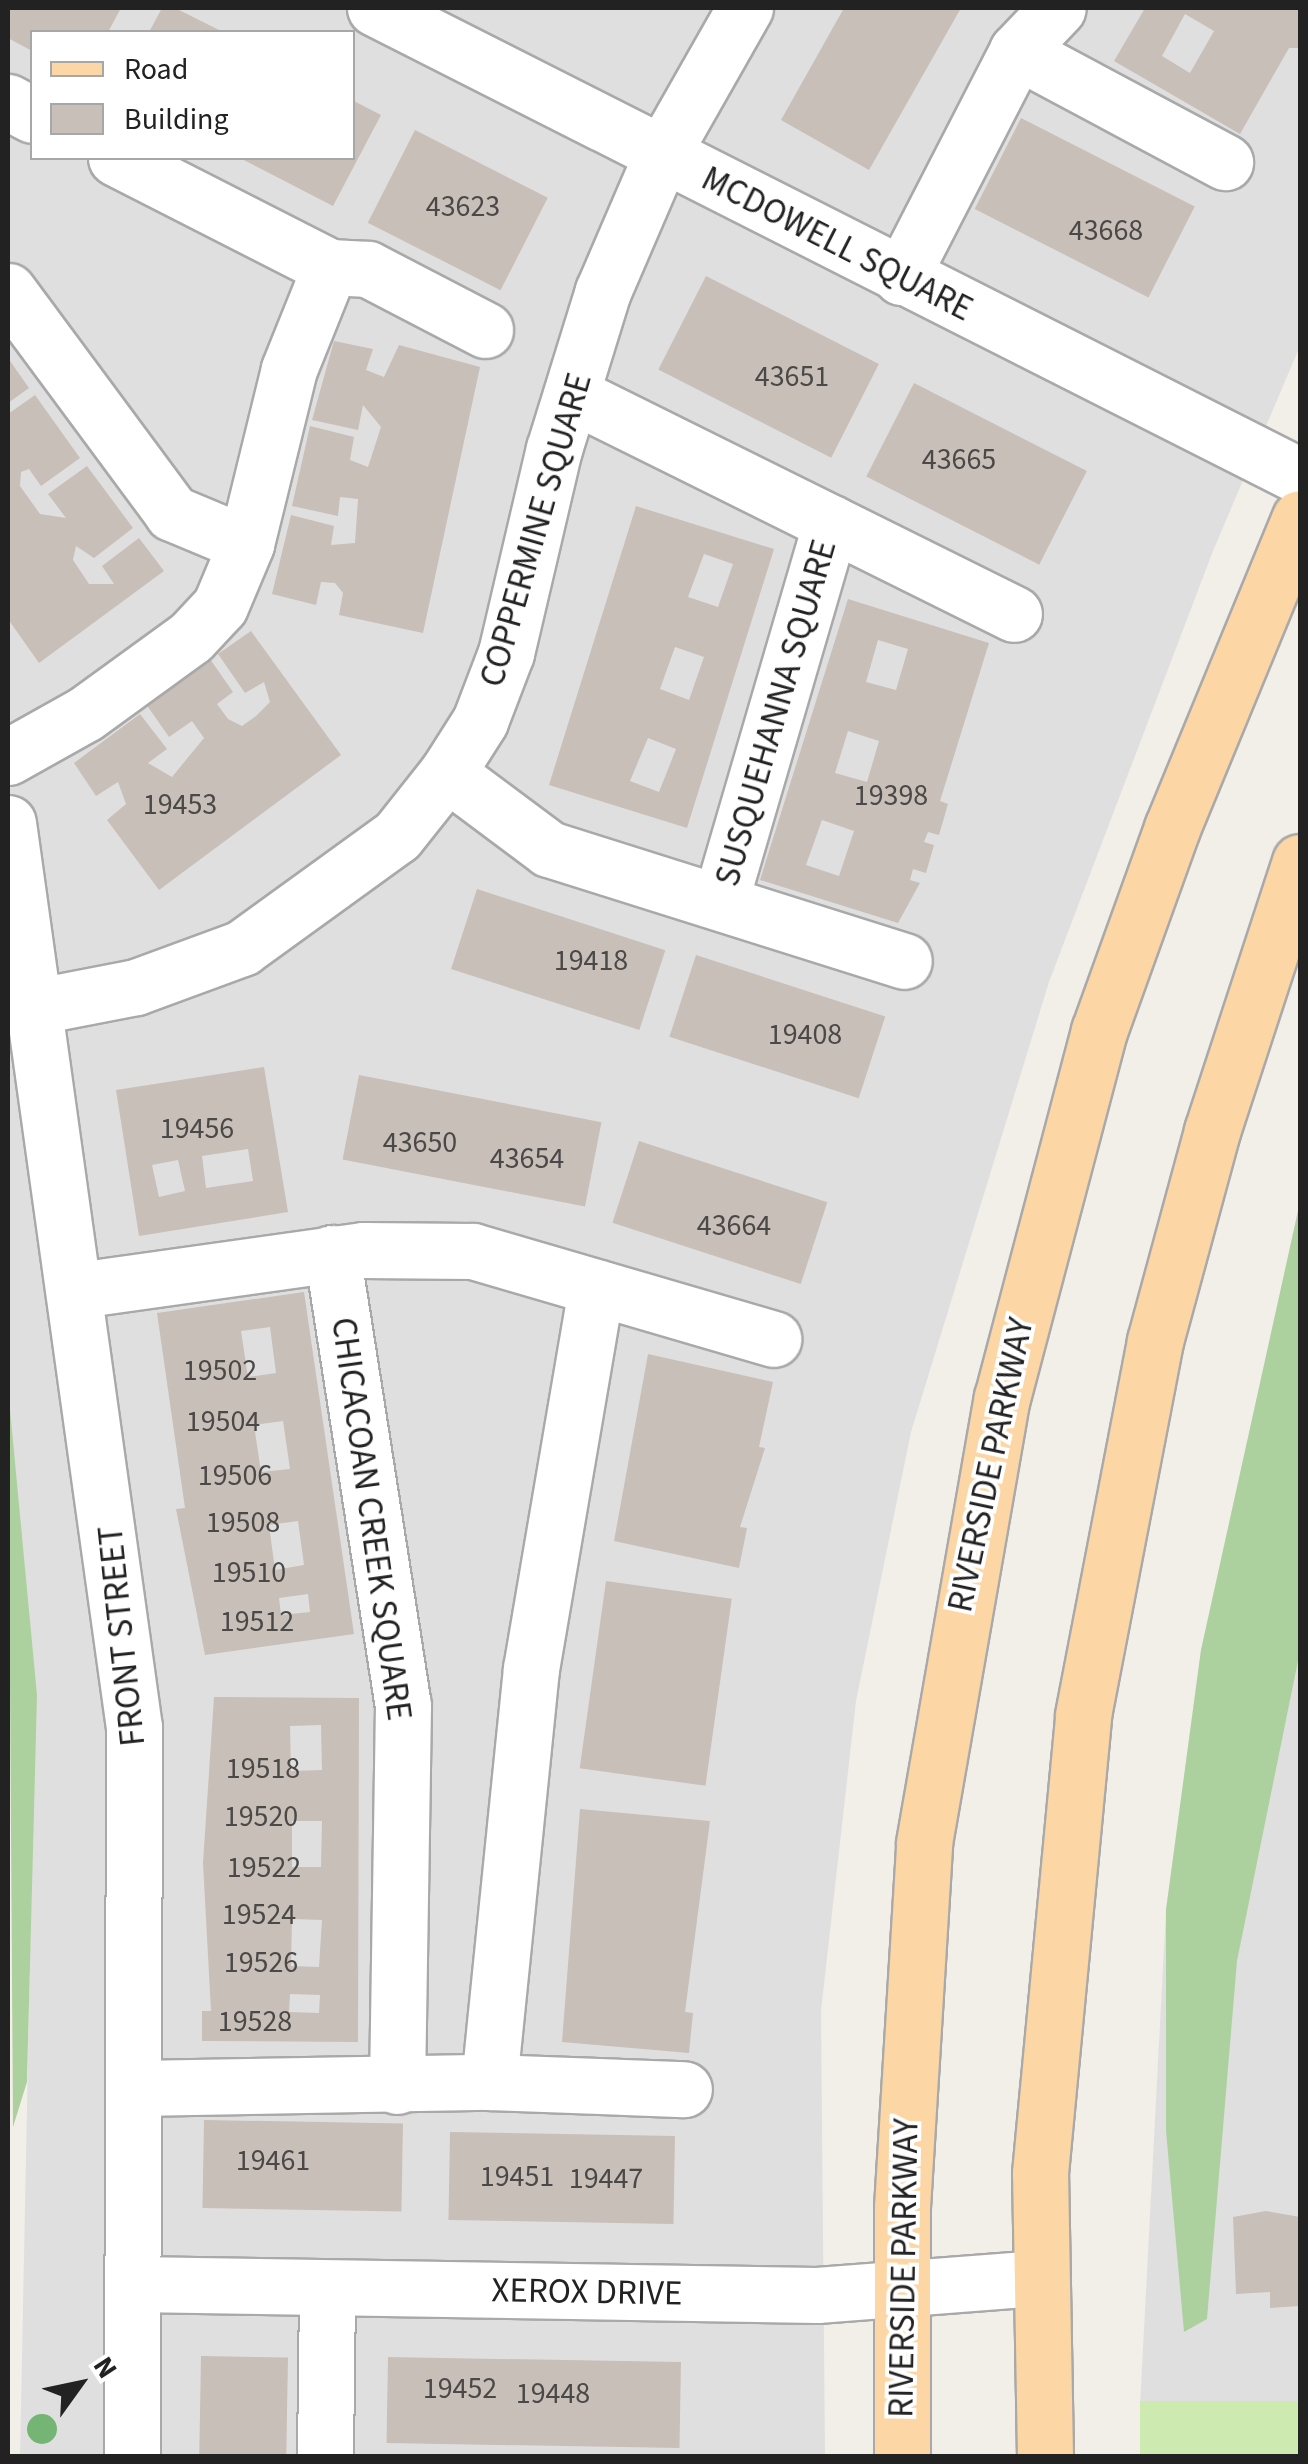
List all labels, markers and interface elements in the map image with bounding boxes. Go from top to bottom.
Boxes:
legend [30,30,355,160]
text: Road [124,48,188,91]
text: Building [124,98,229,141]
street label: MCDOWELL SQUARE [695,158,979,330]
house number: 43623 [426,189,500,225]
house number: 43668 [1069,213,1143,249]
house number: 43651 [755,359,829,395]
street label: COPPERMINE SQUARE [471,368,601,692]
house number: 43665 [922,442,996,478]
street label: SUSQUEHANNA SQUARE [706,535,846,891]
house number: 19398 [854,778,928,814]
house number: 19453 [143,787,217,823]
house number: 19418 [554,943,628,979]
house number: 19408 [768,1017,842,1053]
house number: 19456 [160,1111,234,1147]
house number: 43650 [383,1125,457,1161]
house number: 43654 [490,1141,564,1177]
house number: 43664 [697,1208,771,1244]
street label: RIVERSIDE PARKWAY [939,1314,1043,1616]
street label: CHICACOAN CREEK SQUARE [322,1315,420,1723]
house number: 19502 [183,1353,257,1389]
house number: 19504 [186,1404,260,1440]
house number: 19506 [198,1458,272,1494]
house number: 19508 [206,1505,280,1541]
street label: FRONT STREET [90,1524,154,1748]
house number: 19510 [212,1555,286,1591]
house number: 19512 [220,1604,294,1640]
house number: 19518 [226,1751,300,1787]
house number: 19520 [224,1799,298,1835]
house number: 19522 [227,1850,301,1886]
house number: 19524 [222,1897,296,1933]
house number: 19526 [224,1945,298,1981]
house number: 19528 [218,2004,292,2040]
street label: RIVERSIDE PARKWAY [880,2118,928,2418]
house number: 19461 [236,2143,310,2179]
house number: 19451 [480,2159,554,2195]
house number: 19447 [569,2161,643,2197]
street label: XEROX DRIVE [491,2269,683,2315]
north arrow [30,2334,130,2434]
text: N [83,2349,127,2386]
house number: 19452 [423,2371,497,2407]
house number: 19448 [516,2376,590,2412]

